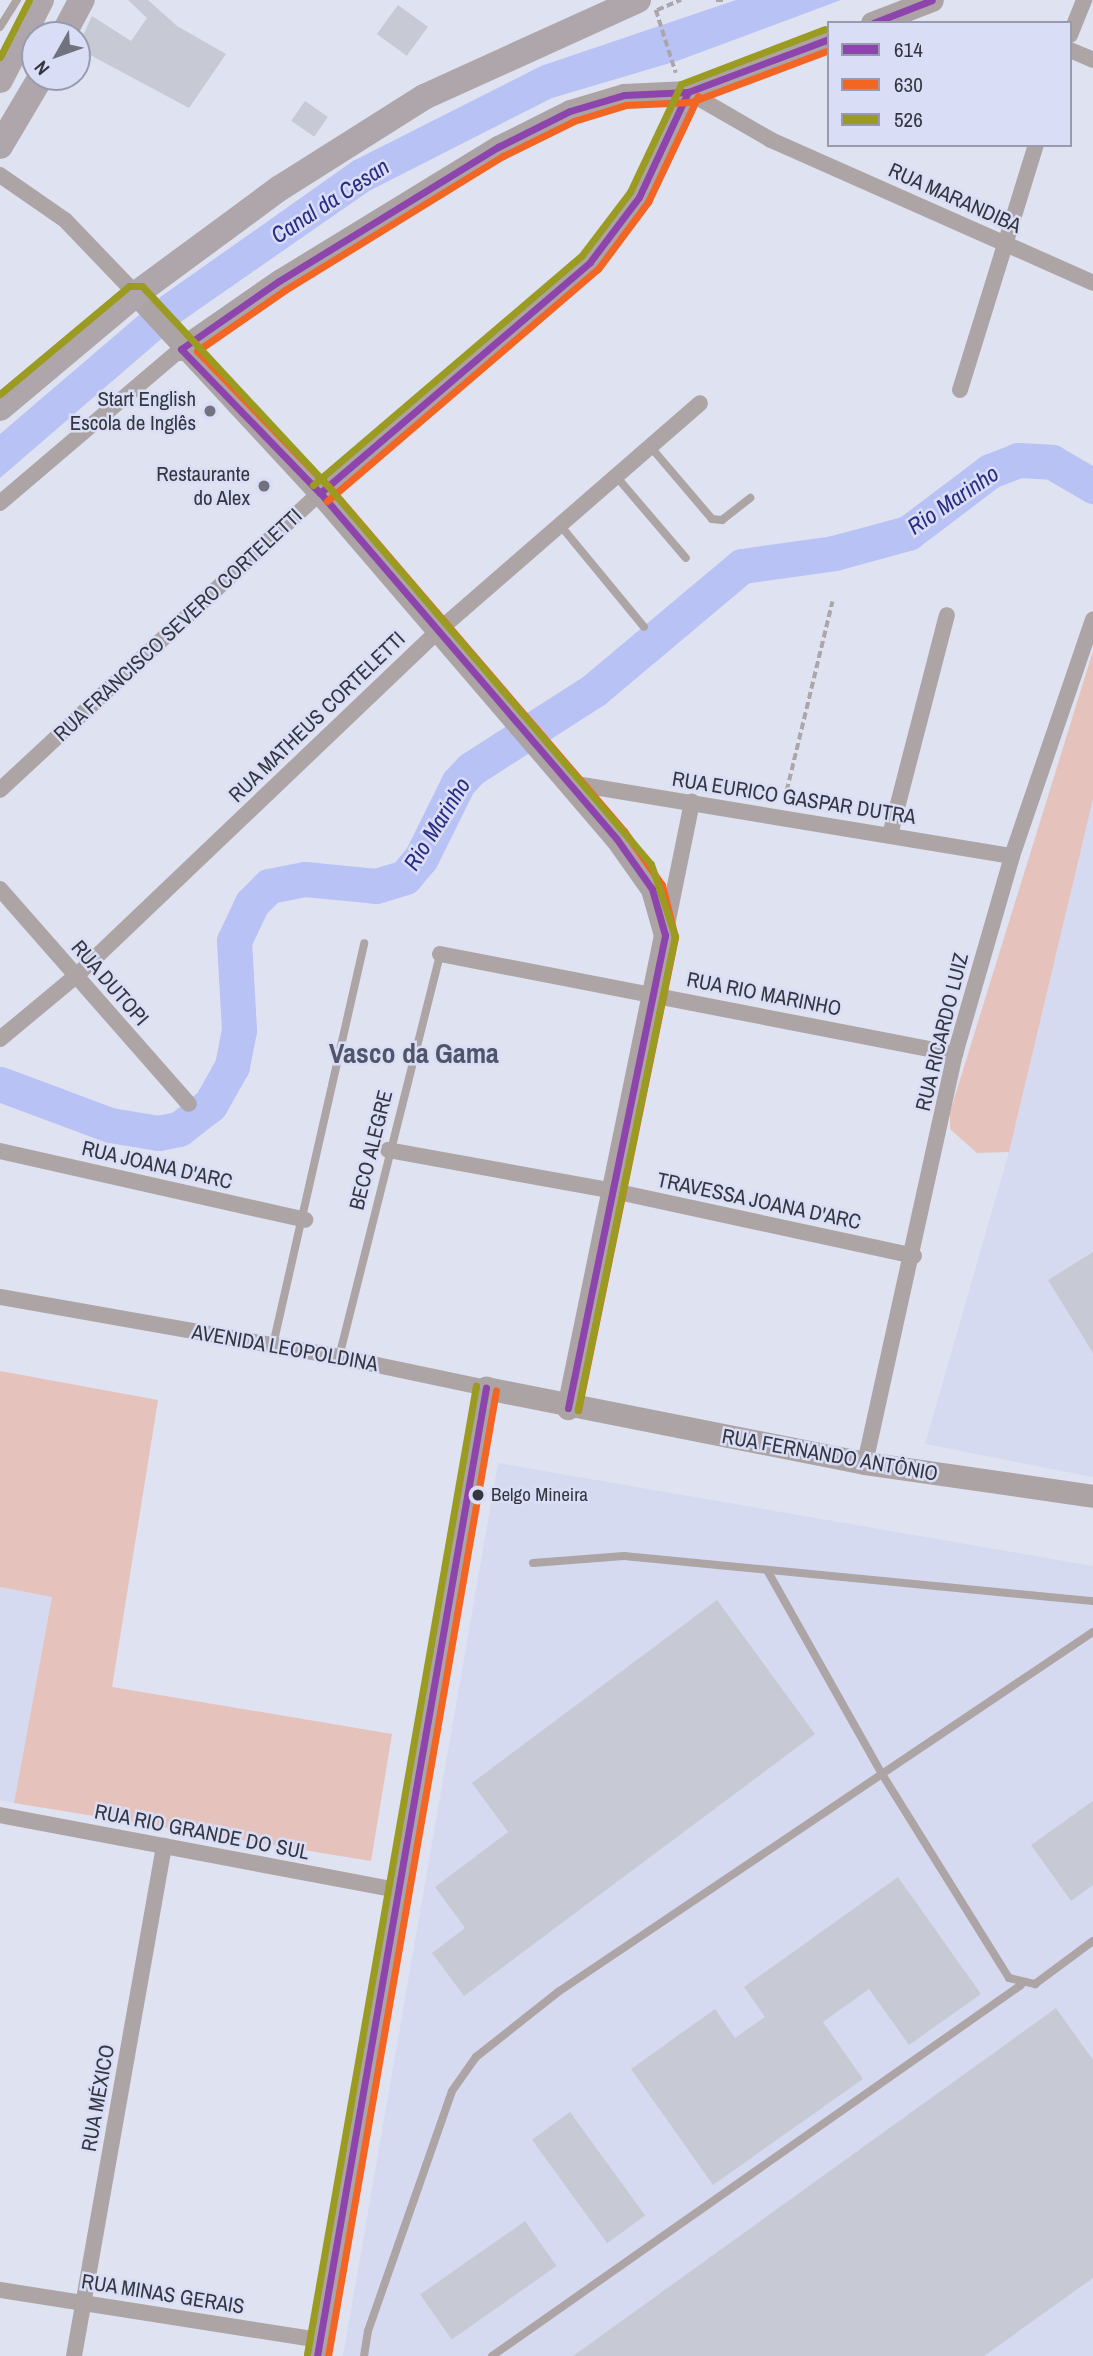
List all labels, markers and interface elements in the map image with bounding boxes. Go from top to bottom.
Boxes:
north arrow [21,21,91,91]
legend [827,21,1072,147]
text: 614 [894,35,923,64]
text: N [28,56,55,81]
text: 630 [894,70,923,99]
text: 526 [894,105,923,134]
water label: Canal da Cesan [266,153,394,249]
street label: RUA MARANDIBA [884,157,1026,239]
place label: Start English Escola de Inglês [70,386,196,436]
marker: Start English Escola de Inglês [202,403,218,419]
water label: Rio Marinho [902,460,1004,540]
place label: Restaurante do Alex [156,461,250,511]
marker: Restaurante do Alex [256,478,272,494]
street label: RUA FRANCISCO SEVERO CORTELETTI [48,503,308,747]
street label: RUA MATHEUS CORTELETTI [223,626,411,808]
street label: RUA EURICO GASPAR DUTRA [670,766,918,830]
water label: Rio Marinho [398,773,476,875]
street label: RUA DUTOPI [66,935,154,1031]
street label: RUA RICARDO LUIZ [910,950,974,1114]
street label: RUA RIO MARINHO [684,967,844,1021]
district label: Vasco da Gama [329,1036,499,1070]
street label: BECO ALEGRE [344,1087,398,1213]
street label: RUA JOANA D'ARC [78,1135,236,1195]
street label: TRAVESSA JOANA D'ARC [654,1167,864,1235]
street label: AVENIDA LEOPOLDINA [190,1319,380,1377]
street label: RUA FERNANDO ANTÔNIO [719,1423,941,1487]
place label: Belgo Mineira [491,1484,588,1506]
marker: Belgo Mineira [471,1488,485,1502]
street label: RUA RIO GRANDE DO SUL [92,1799,312,1865]
street label: RUA MÉXICO [76,2042,120,2154]
street label: RUA MINAS GERAIS [79,2269,247,2319]

